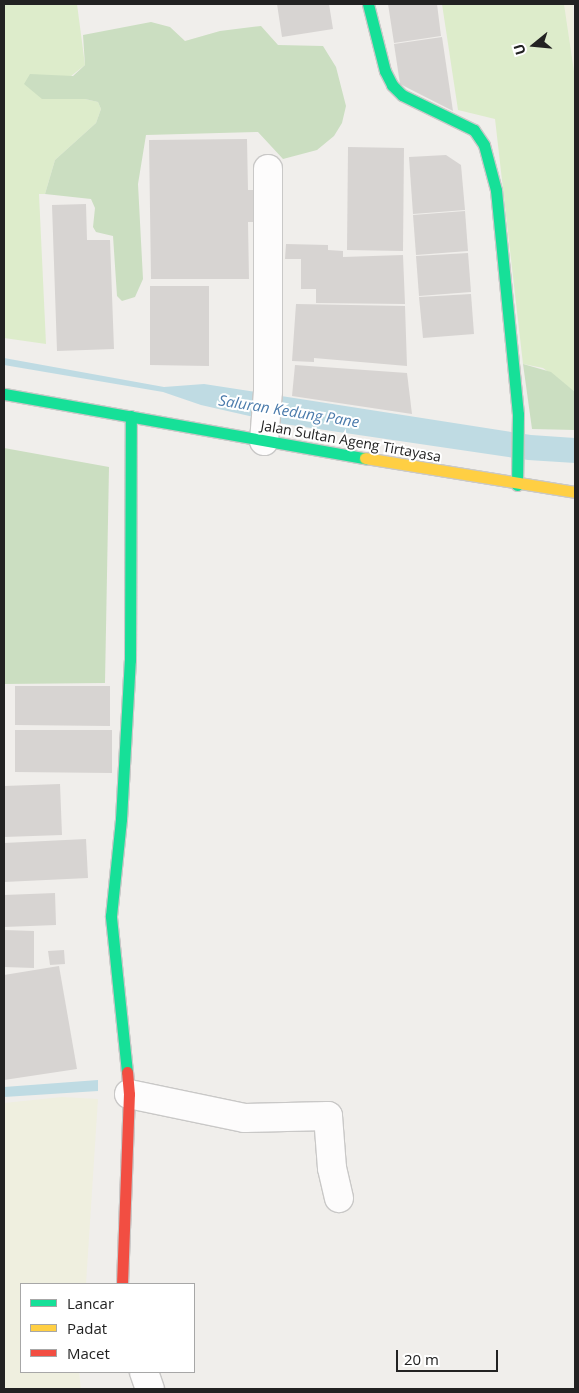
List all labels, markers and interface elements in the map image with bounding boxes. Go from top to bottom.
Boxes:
north arrow [509,20,559,70]
text: U [509,42,530,57]
water label: Saluran Kedung Pane [217,391,361,431]
street label: Jalan Sultan Ageng Tirtayasa [259,417,443,465]
legend [20,1283,195,1373]
text: Lancar [67,1293,114,1313]
text: Padat [67,1318,107,1338]
scale bar [399,1340,502,1372]
text: Macet [67,1343,110,1363]
text: 20 m [404,1349,439,1369]

